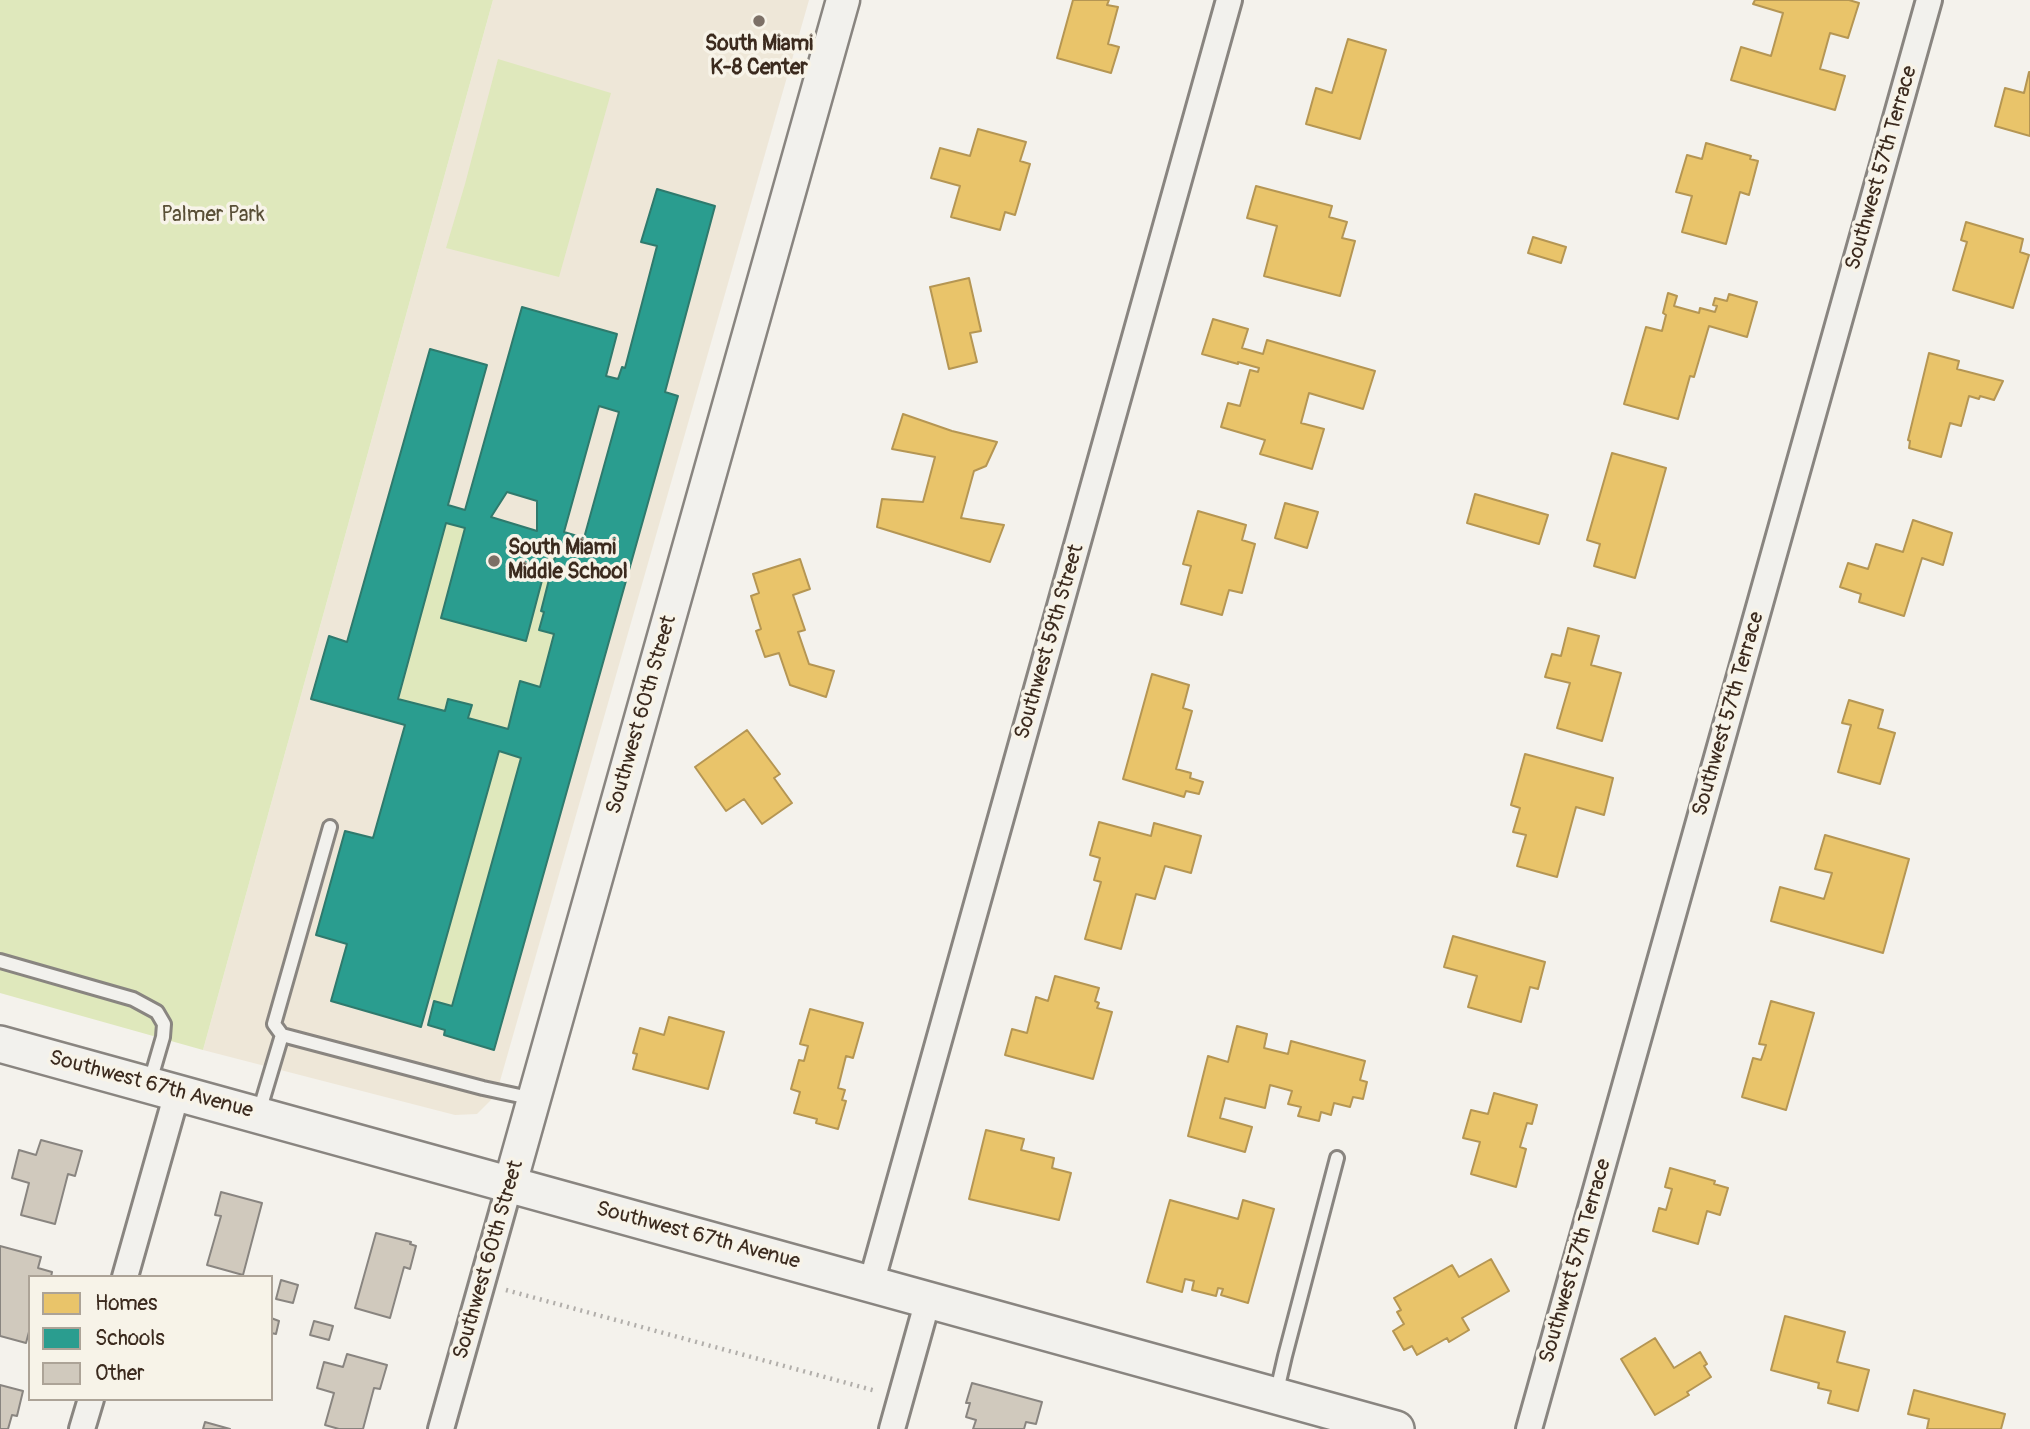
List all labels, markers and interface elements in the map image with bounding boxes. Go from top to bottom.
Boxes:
marker: South Miami K-8 Center [751,13,767,29]
place label: South Miami K-8 Center [705,32,813,82]
street label: Southwest 57th Terrace [1841,63,1923,273]
park label: Palmer Park [161,203,265,229]
place label: South Miami Middle School [508,536,628,586]
street label: Southwest 59th Street [1010,542,1090,742]
marker: South Miami Middle School [486,553,502,569]
street label: Southwest 57th Terrace [1688,609,1770,819]
street label: Southwest 60th Street [602,613,682,817]
street label: Southwest 67th Avenue [46,1046,256,1124]
street label: Southwest 57th Terrace [1535,1156,1617,1366]
street label: Southwest 60th Street [449,1158,529,1362]
street label: Southwest 67th Avenue [593,1197,803,1275]
legend [28,1275,273,1401]
text: Homes [95,1290,157,1317]
text: Schools [95,1325,165,1352]
text: Other [95,1360,145,1387]

